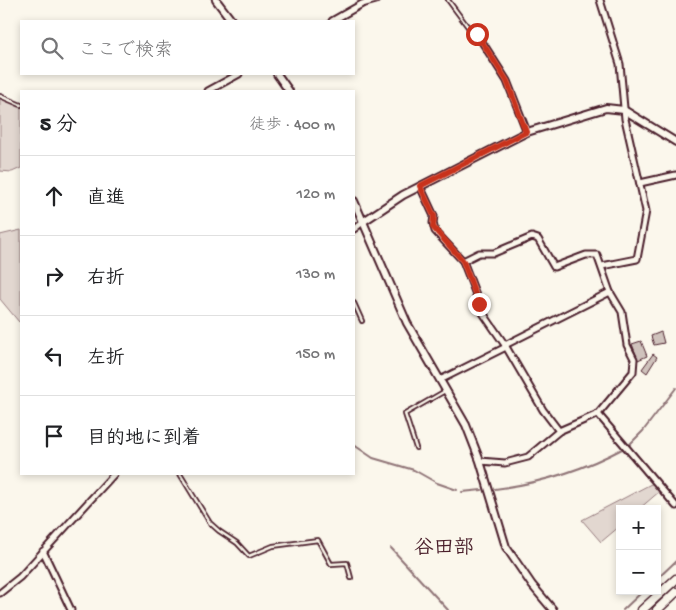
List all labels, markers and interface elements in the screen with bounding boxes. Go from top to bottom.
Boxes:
search box [20,20,355,75]
route start [466,23,489,46]
icon: search [38,34,66,62]
text: ここで検索 [78,40,173,63]
text: 5 分 [40,114,77,139]
text: 徒歩 · 400 m [250,117,335,136]
icon: ahead [40,182,68,210]
text: 120 m [296,186,335,205]
text: 直進 [87,188,125,211]
icon: right [40,262,68,290]
text: 130 m [296,266,335,285]
text: 右折 [87,268,125,291]
route end [468,293,491,316]
icon: left [40,342,68,370]
text: 150 m [296,346,335,365]
text: 左折 [87,348,125,371]
icon: arrive [40,422,68,450]
text: 目的地に到着 [87,428,201,451]
map controls [616,505,661,595]
button: + [616,505,661,550]
district label: 谷田部 [414,537,474,561]
button: − [616,550,661,595]

